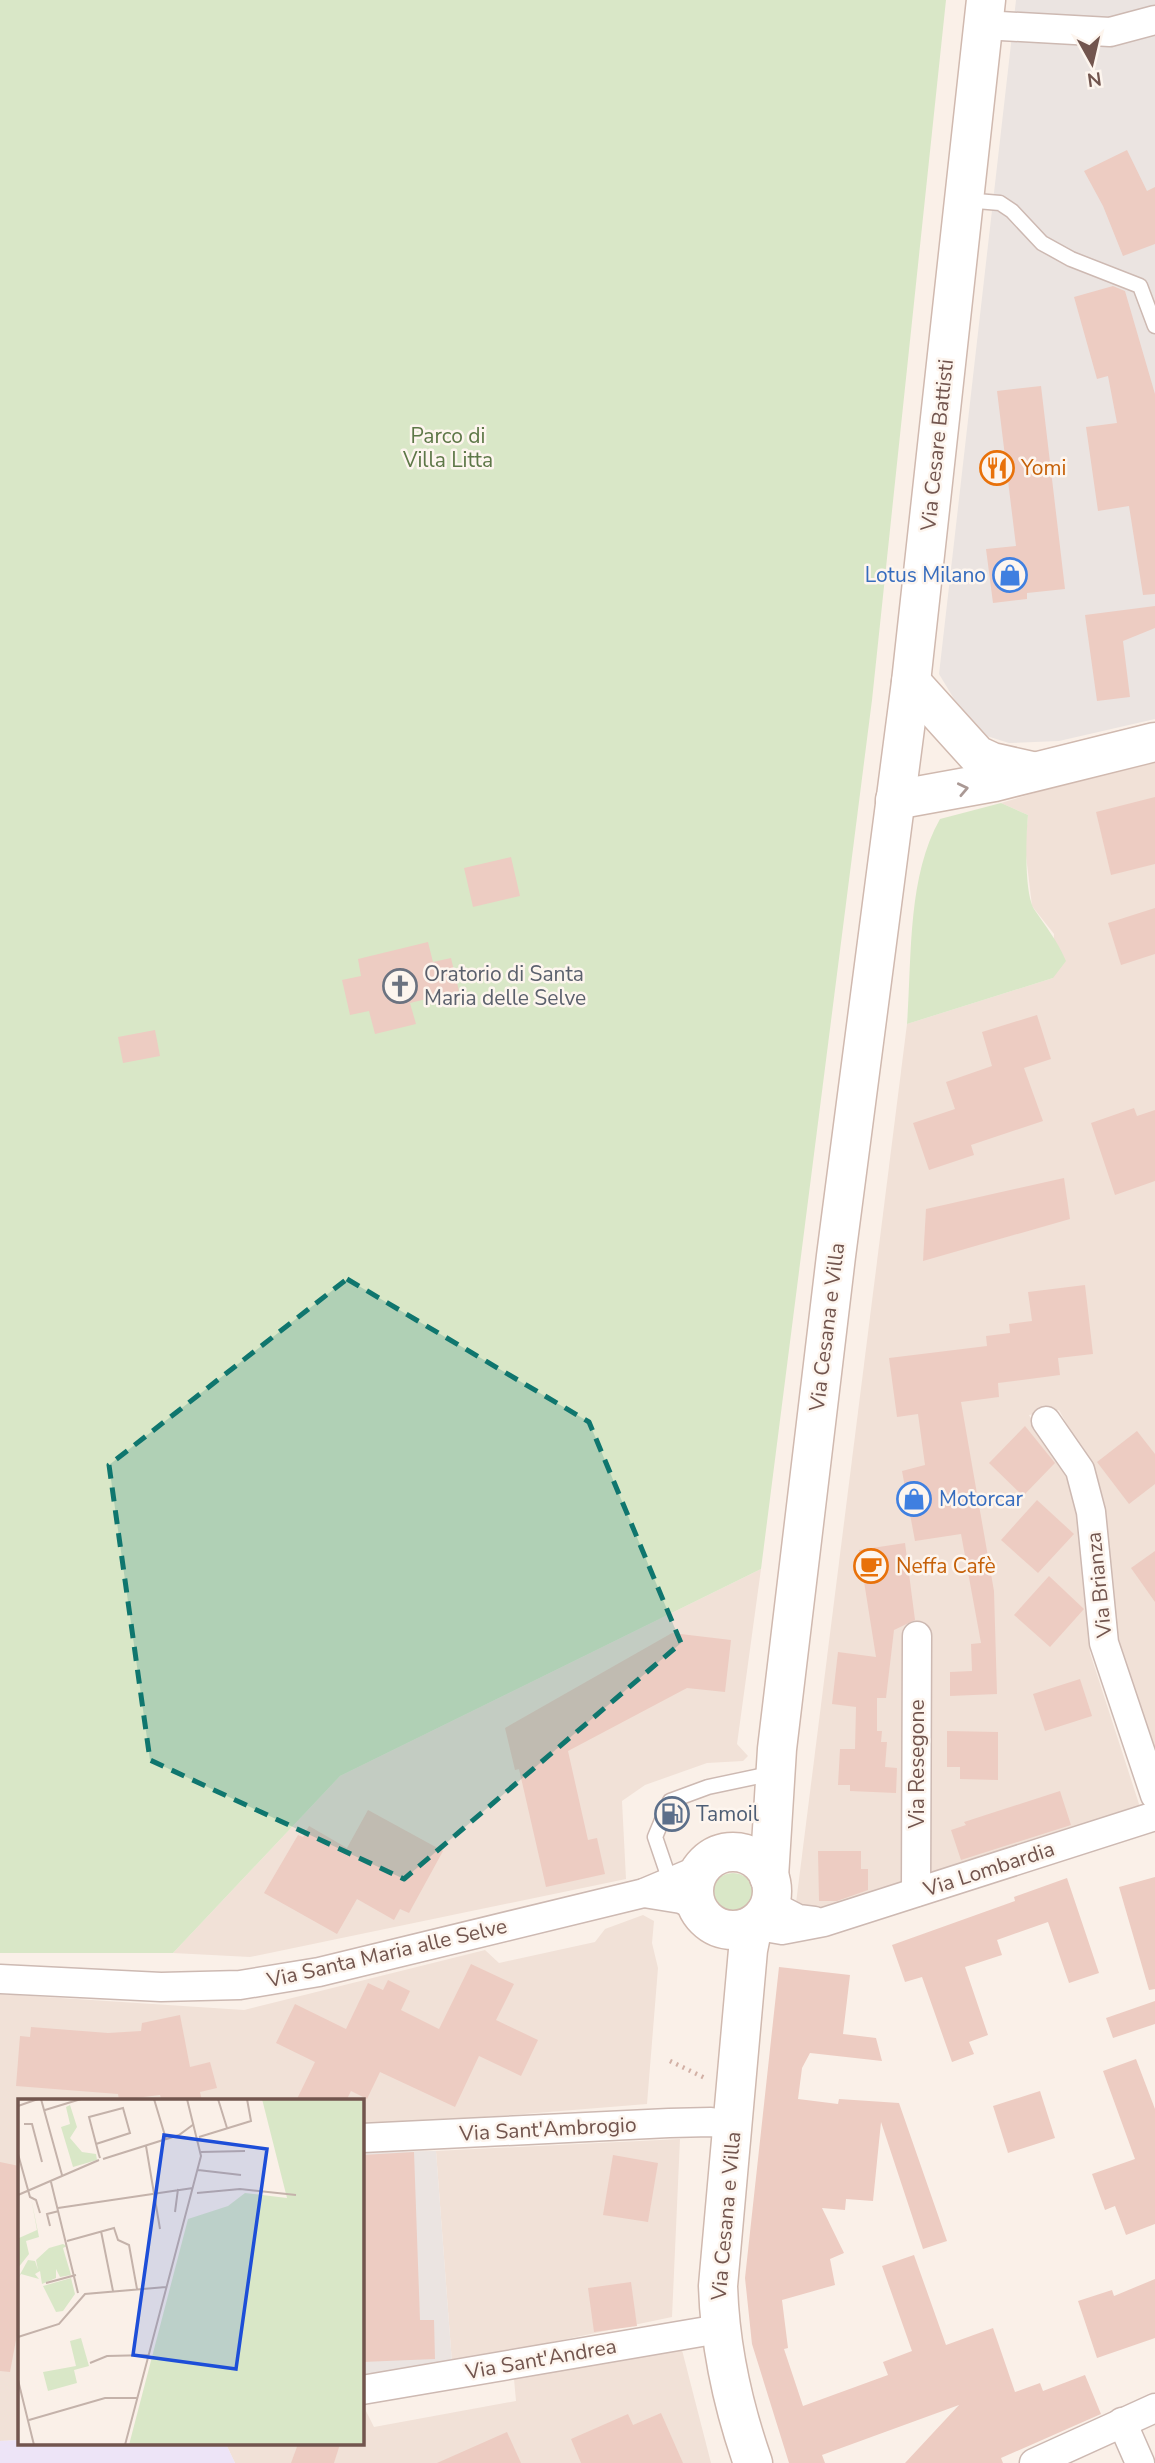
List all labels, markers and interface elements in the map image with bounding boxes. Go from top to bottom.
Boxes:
north arrow [1057,28,1127,98]
text: N [1085,65,1103,93]
street label: Via Cesare Battisti [914,358,960,533]
park label: Parco di Villa Litta [402,422,493,474]
restaurant icon: Yomi [978,449,1016,487]
place label: Yomi [1020,454,1066,482]
shop icon: Lotus Milano [991,556,1029,594]
place label: Lotus Milano [865,561,986,589]
one-way arrow [957,783,969,797]
place label: Oratorio di Santa Maria delle Selve [424,960,586,1012]
church icon: Oratorio di Santa Maria delle Selve [381,967,419,1005]
street label: Via Cesana e Villa [803,1241,851,1414]
shop icon: Motorcar [895,1480,933,1518]
place label: Motorcar [939,1485,1024,1513]
street label: Via Brianza [1080,1531,1119,1640]
cafe icon: Neffa Cafè [852,1547,890,1585]
place label: Neffa Cafè [896,1552,996,1580]
street label: Via Resegone [903,1699,931,1830]
fuel station icon: Tamoil [653,1795,691,1833]
place label: Tamoil [696,1800,760,1828]
street label: Via Lombardia [919,1835,1058,1904]
street label: Via Santa Maria alle Selve [263,1912,510,1994]
inset map [18,2099,364,2446]
street label: Via Sant'Ambrogio [458,2110,637,2148]
street label: Via Cesana e Villa [705,2130,747,2303]
street label: Via Sant'Andrea [462,2332,619,2386]

